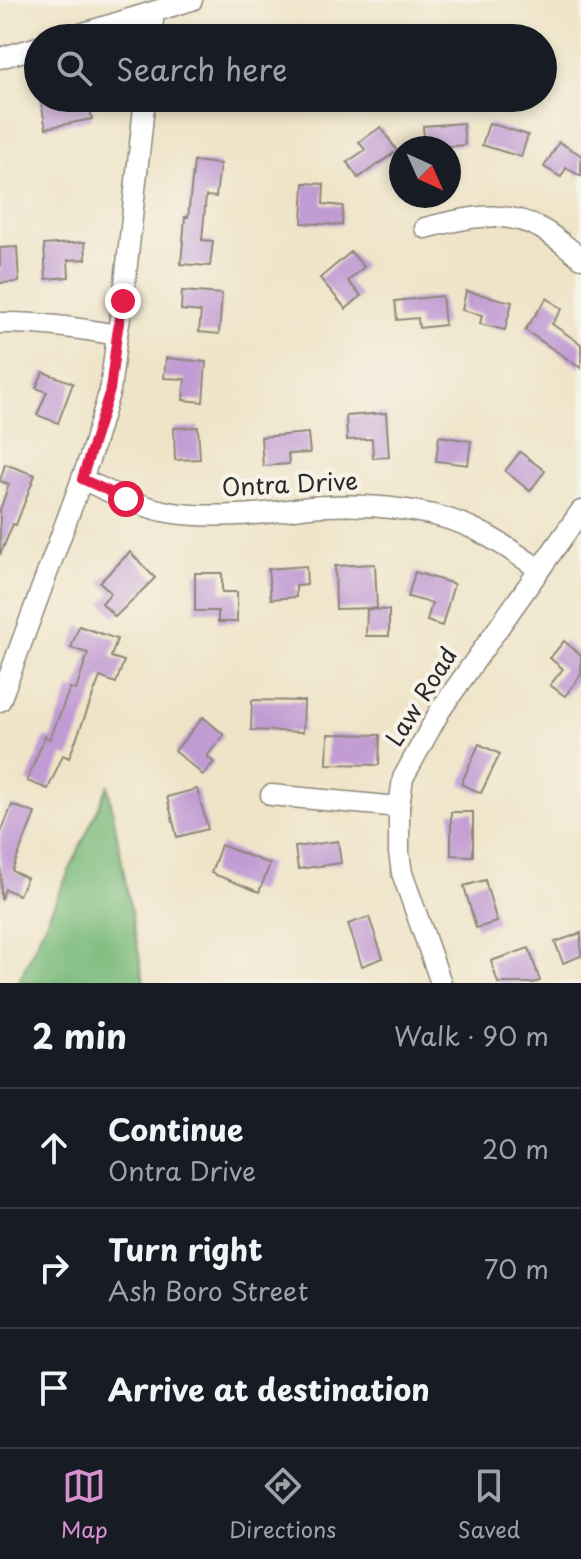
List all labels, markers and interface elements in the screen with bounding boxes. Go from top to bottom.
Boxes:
search box [24,24,557,112]
icon: search [52,46,96,90]
text: Search here [116,46,288,91]
north arrow [389,136,461,208]
route end [105,283,141,319]
street label: Ontra Drive [221,461,359,505]
route start [108,481,144,517]
street label: Law Road [376,639,465,753]
text: 2 min [32,1009,127,1061]
text: Walk · 90 m [394,1016,549,1055]
text: Continue [108,1106,243,1151]
icon: ahead [32,1126,76,1170]
text: 20 m [482,1129,549,1168]
text: Ontra Drive [108,1151,256,1190]
text: Turn right [108,1226,263,1271]
icon: right [32,1246,76,1290]
text: 70 m [484,1249,549,1288]
text: Ash Boro Street [108,1271,308,1310]
icon: arrive [32,1366,76,1410]
text: Arrive at destination [108,1366,430,1411]
tab: Map [61,1464,108,1545]
tab: Directions [229,1464,336,1545]
tab: Saved [458,1464,520,1545]

